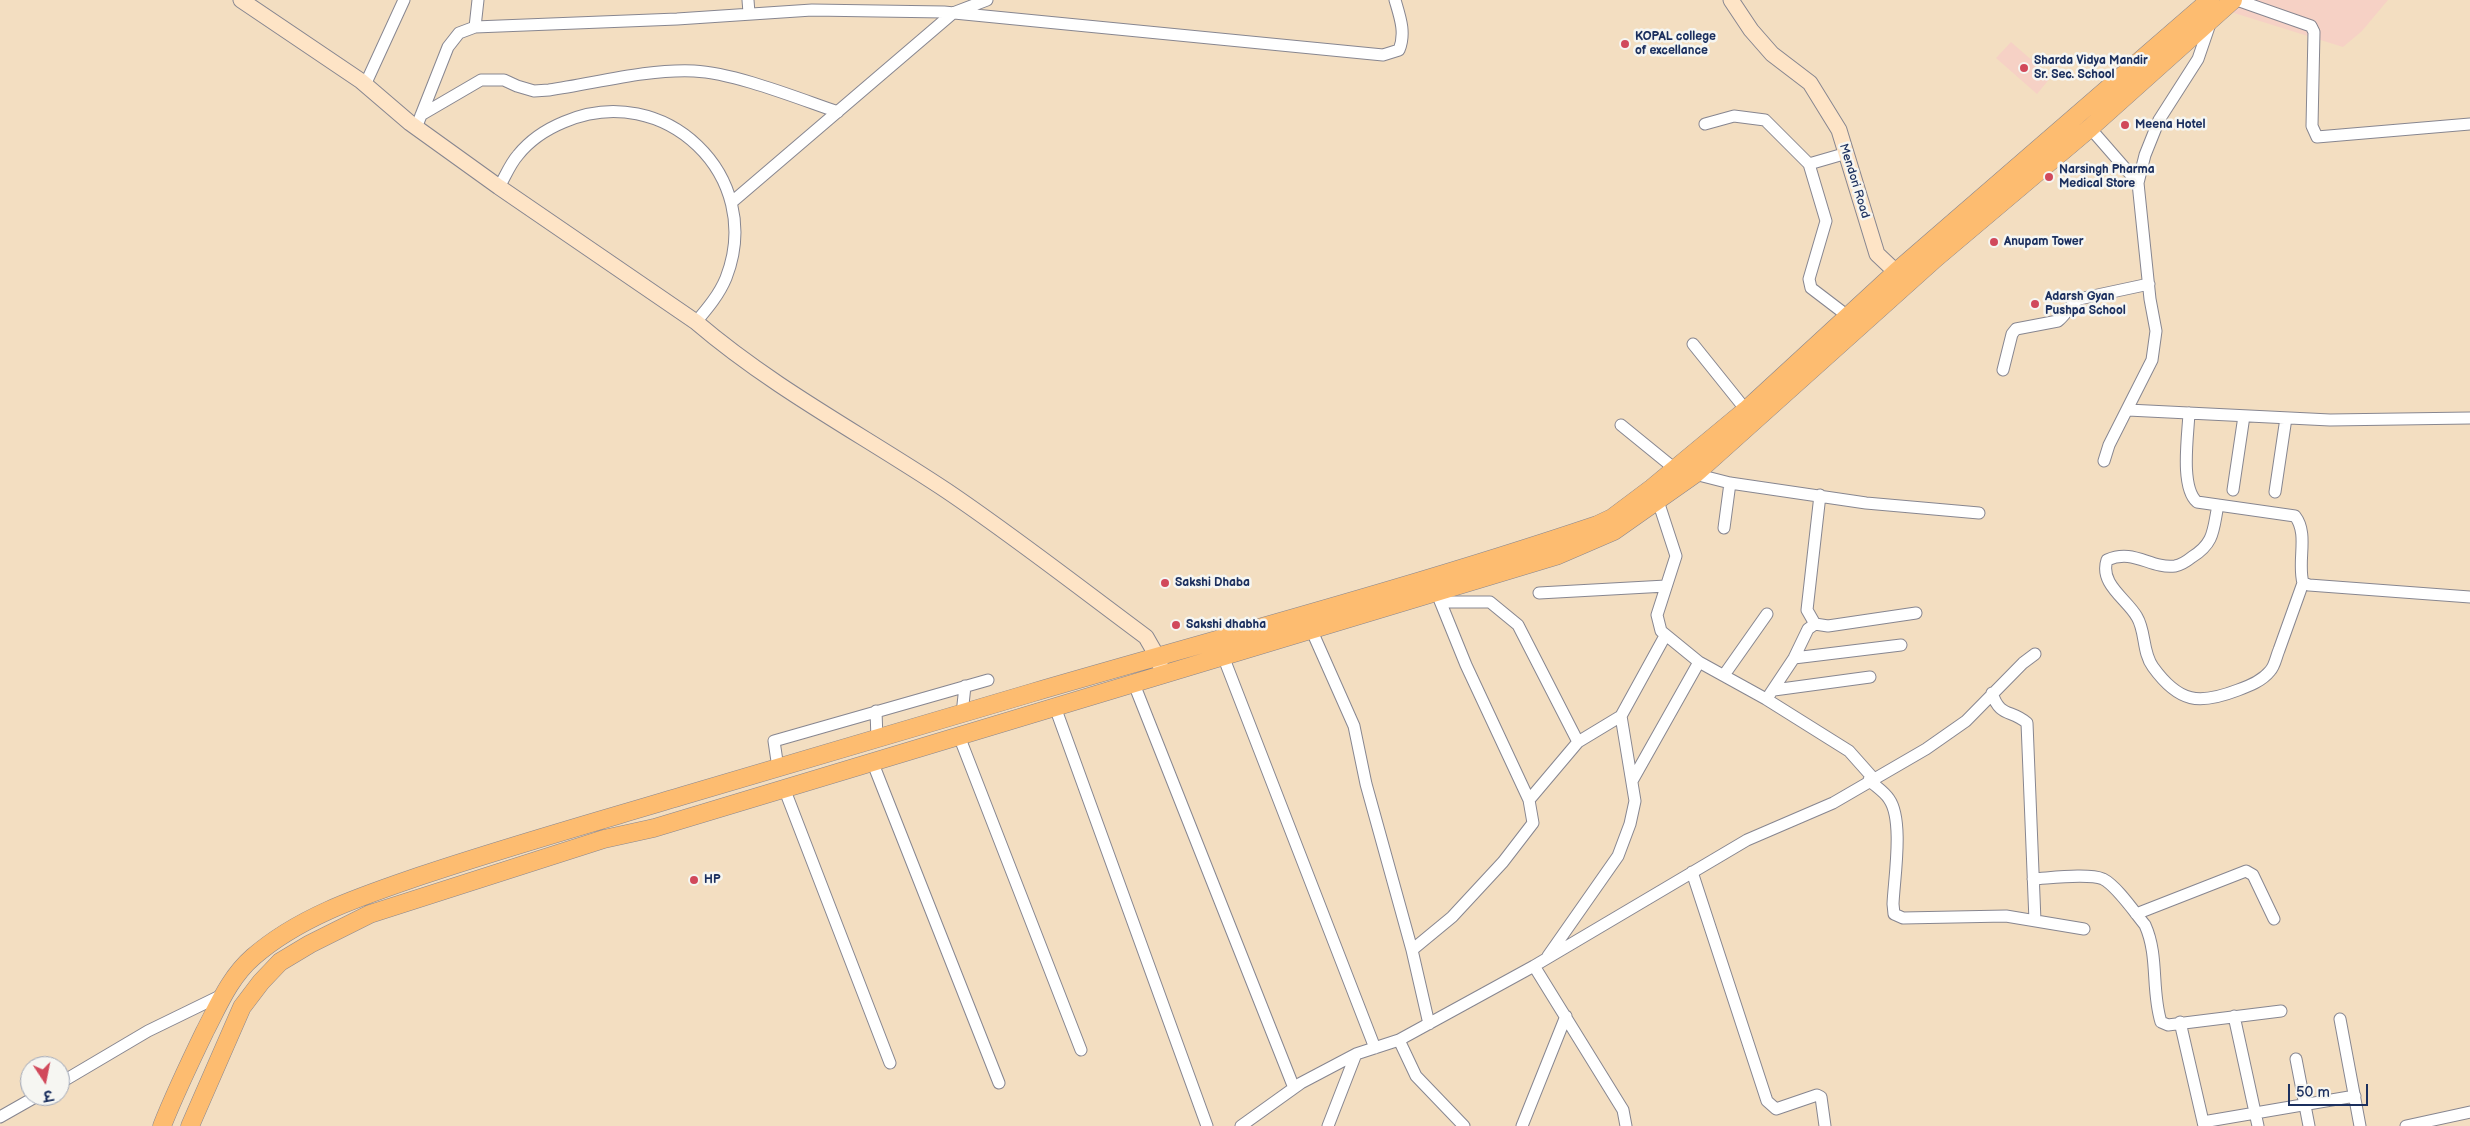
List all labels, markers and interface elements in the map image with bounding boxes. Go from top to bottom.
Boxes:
place label: KOPAL college of excellance [1635,30,1716,58]
marker: KOPAL college of excellance [1619,38,1631,50]
place label: Sharda Vidya Mandir Sr. Sec. School [2034,54,2148,82]
marker: Sharda Vidya Mandir Sr. Sec. School [2018,62,2030,74]
place label: Meena Hotel [2135,118,2205,132]
marker: Meena Hotel [2119,119,2131,131]
street label: Mendori Road [1836,142,1872,220]
place label: Narsingh Pharma Medical Store [2059,163,2155,191]
marker: Narsingh Pharma Medical Store [2043,171,2055,183]
place label: Anupam Tower [2004,235,2084,249]
marker: Anupam Tower [1988,236,2000,248]
place label: Adarsh Gyan Pushpa School [2045,290,2126,318]
marker: Adarsh Gyan Pushpa School [2029,298,2041,310]
place label: Sakshi Dhaba [1175,576,1250,590]
marker: Sakshi Dhaba [1159,577,1171,589]
place label: Sakshi dhabha [1186,618,1266,632]
marker: Sakshi dhabha [1170,619,1182,631]
place label: HP [704,873,720,887]
marker: HP [688,874,700,886]
north arrow [20,1056,70,1106]
scale bar [2290,1074,2370,1106]
text: 50 m [2296,1083,2330,1102]
text: उ [42,1086,54,1104]

